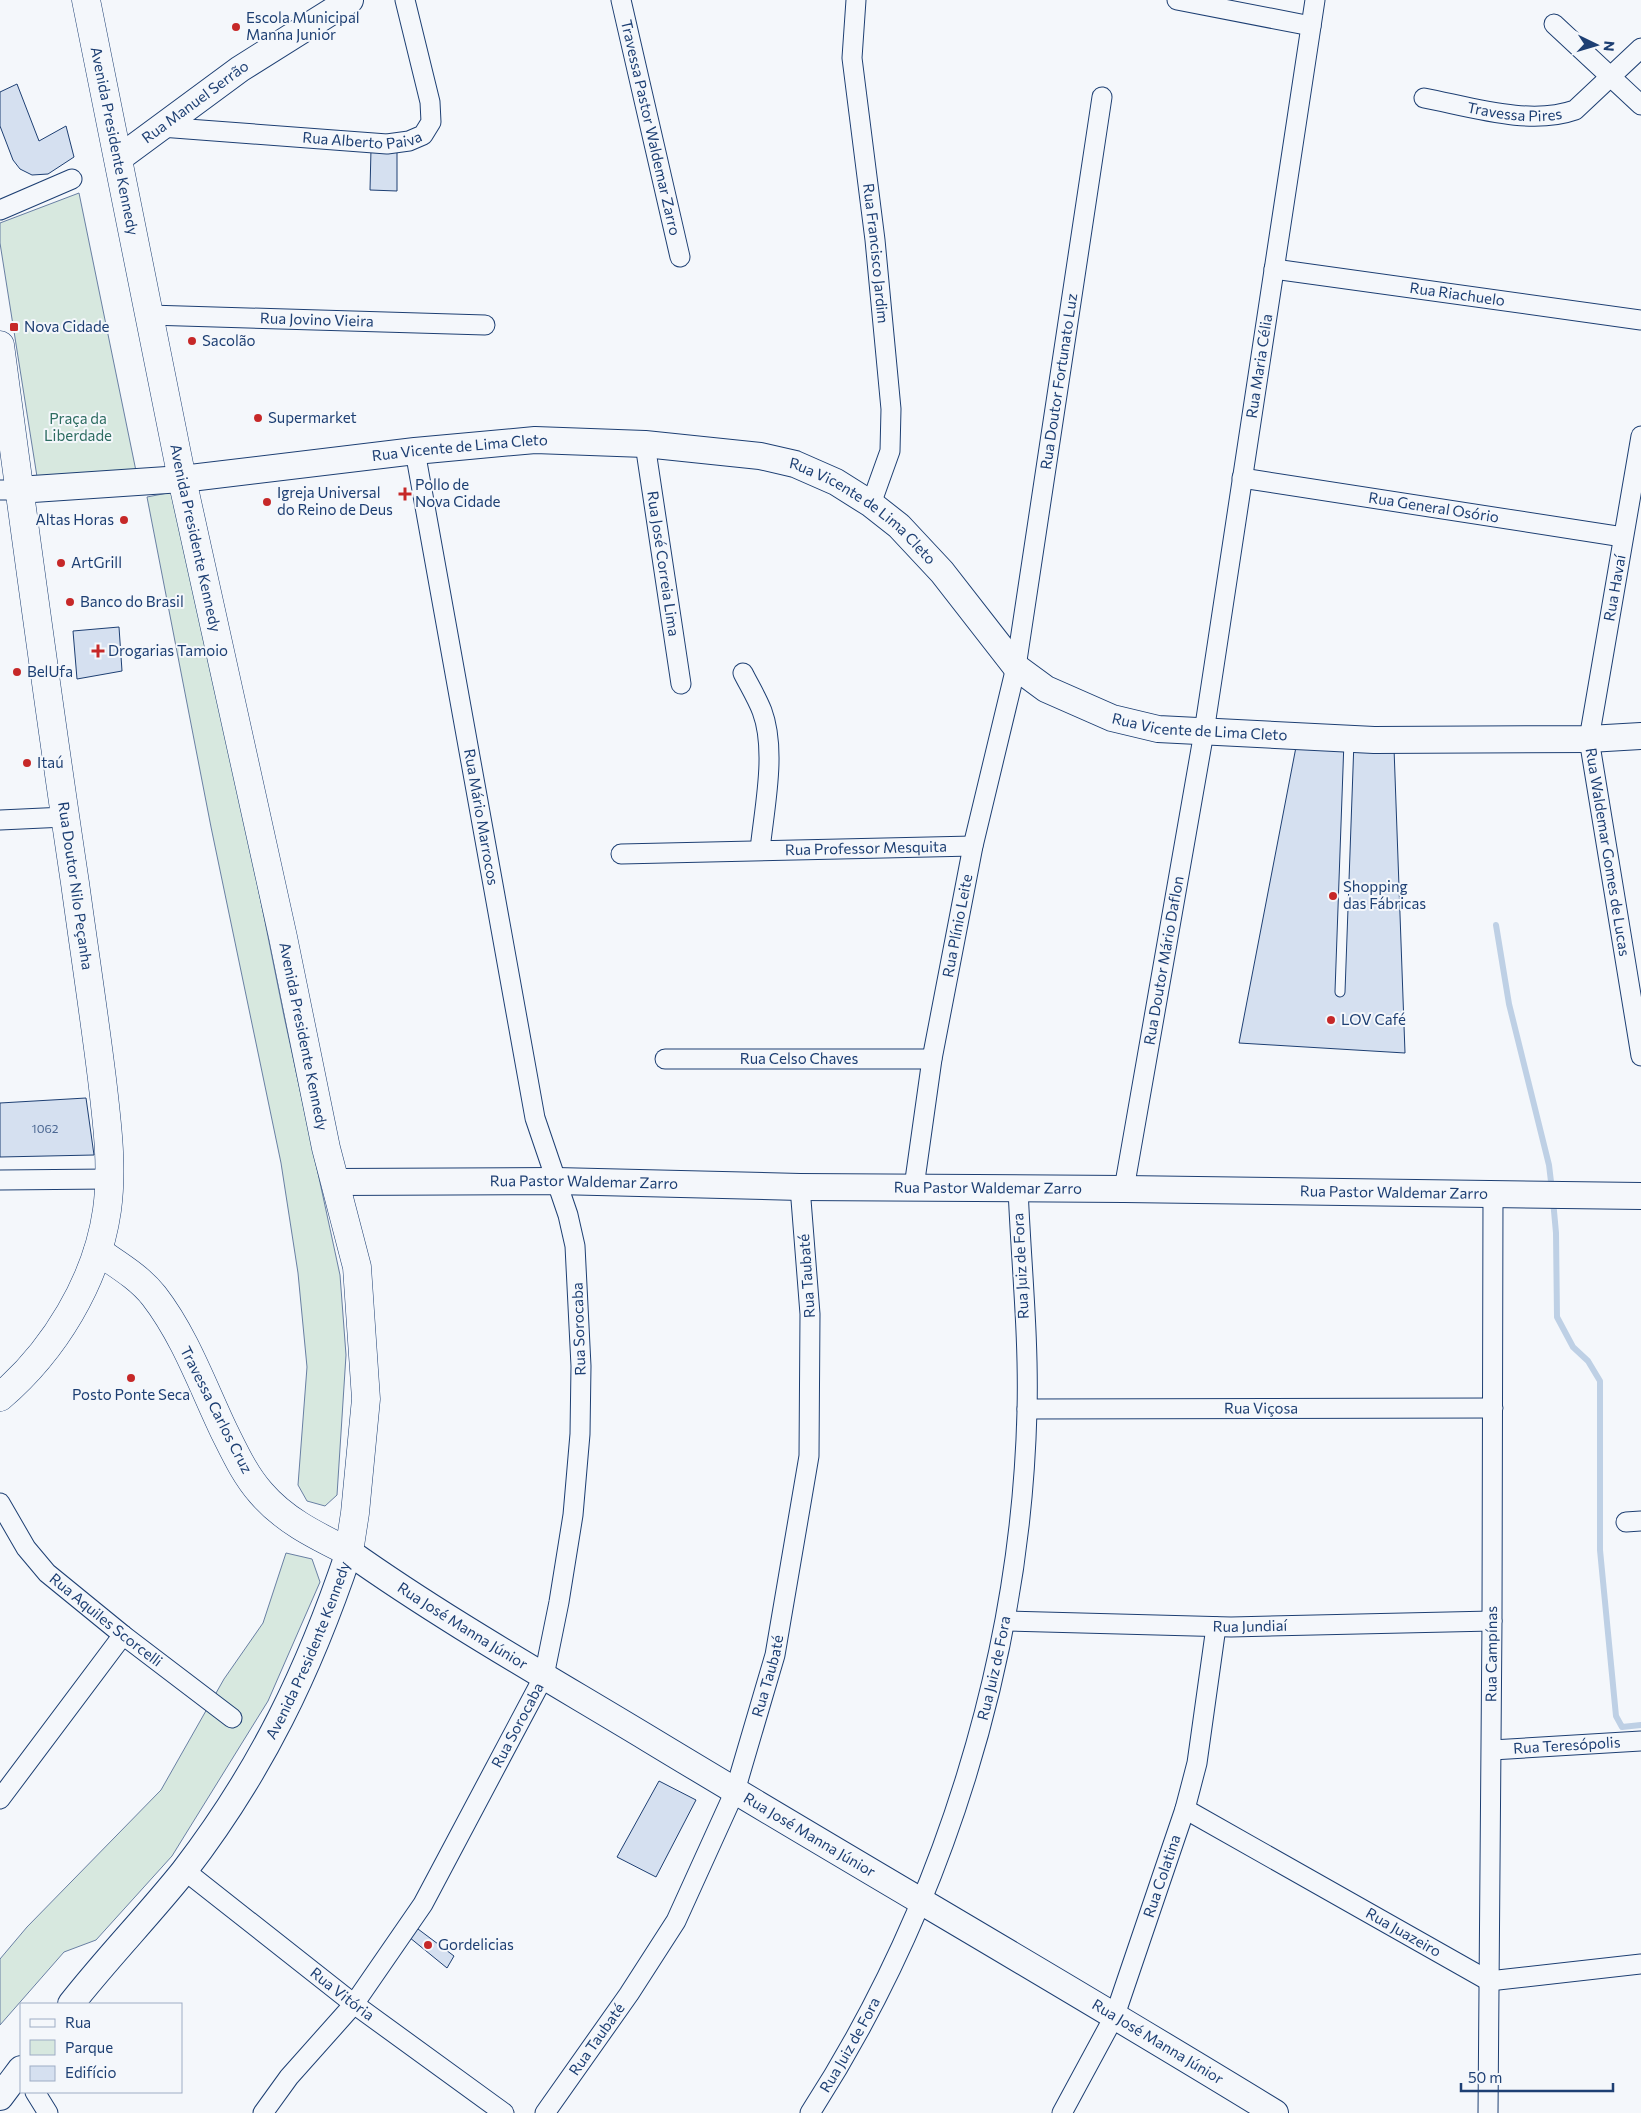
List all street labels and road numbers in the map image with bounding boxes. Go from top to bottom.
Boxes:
street label: Travessa Pastor Waldemar Zarro [618,18,685,237]
street label: Avenida Presidente Kennedy [88,45,143,237]
street label: Rua Manuel Serrão [138,56,251,146]
street label: Travessa Pires [1466,97,1563,124]
street label: Rua Alberto Paiva [302,127,424,152]
street label: Rua Francisco Jardim [860,182,893,324]
street label: Rua Riachuelo [1409,278,1506,309]
street label: Rua Doutor Fortunato Luz [1036,292,1080,471]
street label: Rua Jovino Vieira [260,308,374,330]
street label: Rua Maria Célia [1242,312,1275,419]
street label: Rua Vicente de Lima Cleto [371,430,548,464]
street label: Avenida Presidente Kennedy [167,442,225,634]
street label: Rua Vicente de Lima Cleto [788,453,940,568]
street label: Rua General Osório [1367,488,1500,526]
street label: Rua José Correia Lima [644,490,684,637]
street label: Rua Havaí [1599,552,1629,622]
street label: Rua Vicente de Lima Cleto [1110,708,1288,744]
street label: Rua Waldemar Gomes de Lucas [1583,746,1635,958]
street label: Rua Mário Marrocos [461,747,503,887]
street label: Rua Doutor Nilo Peçanha [55,800,97,971]
street label: Rua Professor Mesquita [785,837,947,858]
street label: Rua Plínio Leite [938,872,975,979]
street label: Rua Doutor Mário Daflon [1139,874,1187,1046]
street label: Avenida Presidente Kennedy [276,940,332,1132]
street label: Rua Celso Chaves [740,1049,858,1067]
street label: Rua Pastor Waldemar Zarro [490,1171,678,1192]
street label: Rua Pastor Waldemar Zarro [894,1178,1082,1197]
street label: Rua Pastor Waldemar Zarro [1300,1181,1488,1202]
street label: Rua Juiz de Fora [1008,1212,1032,1320]
street label: Rua Taubaté [794,1233,818,1319]
street label: Rua Sorocaba [567,1282,589,1376]
street label: Travessa Carlos Cruz [177,1343,257,1476]
street label: Rua Viçosa [1224,1398,1298,1417]
street label: Avenida Presidente Kennedy [261,1559,353,1742]
street label: Rua Aquiles Scorcelli [46,1569,166,1670]
street label: Rua José Manna Júnior [395,1578,531,1673]
street label: Rua Campínas [1481,1606,1500,1702]
street label: Rua Juiz de Fora [973,1614,1013,1722]
street label: Rua Jundiaí [1212,1616,1289,1635]
street label: Rua Taubaté [747,1633,786,1719]
street label: Rua Sorocaba [487,1679,547,1770]
street label: Rua Teresópolis [1513,1732,1621,1757]
street label: Rua José Manna Júnior [741,1788,879,1880]
street label: Rua Colatina [1139,1832,1184,1920]
street label: Rua Juazeiro [1363,1903,1445,1960]
street label: Rua Vitória [307,1963,378,2024]
street label: Rua Juiz de Fora [815,1994,883,2095]
street label: Rua José Manna Júnior [1089,1995,1227,2087]
street label: Rua Taubaté [564,1999,628,2079]

